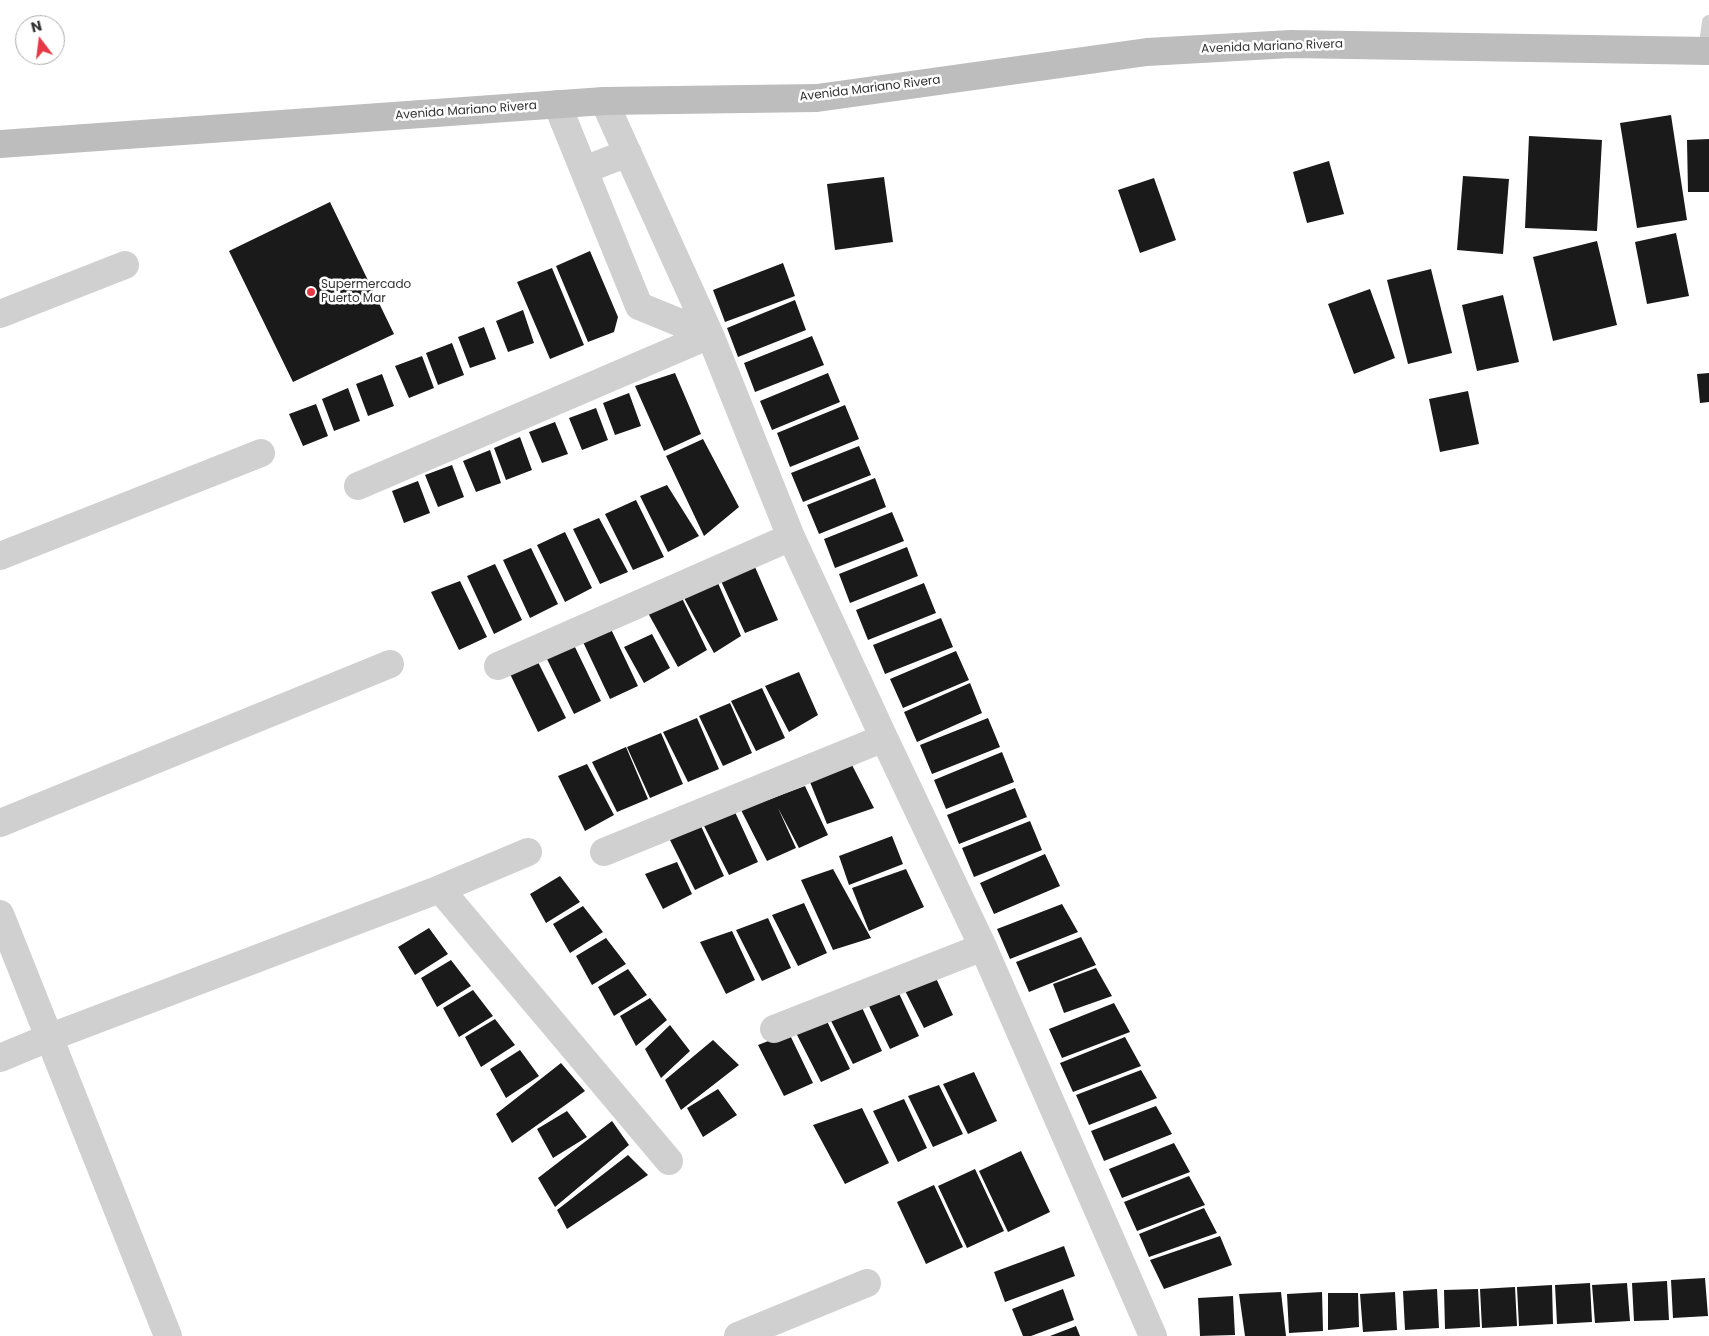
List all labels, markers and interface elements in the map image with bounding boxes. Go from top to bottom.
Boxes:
north arrow [15,15,65,65]
text: N [29,15,44,37]
street label: Avenida Mariano Rivera [1201,37,1343,57]
street label: Avenida Mariano Rivera [799,73,941,105]
street label: Avenida Mariano Rivera [395,99,537,123]
place label: Supermercado Puerto Mar [321,278,411,306]
marker: Supermercado Puerto Mar [305,286,317,298]

